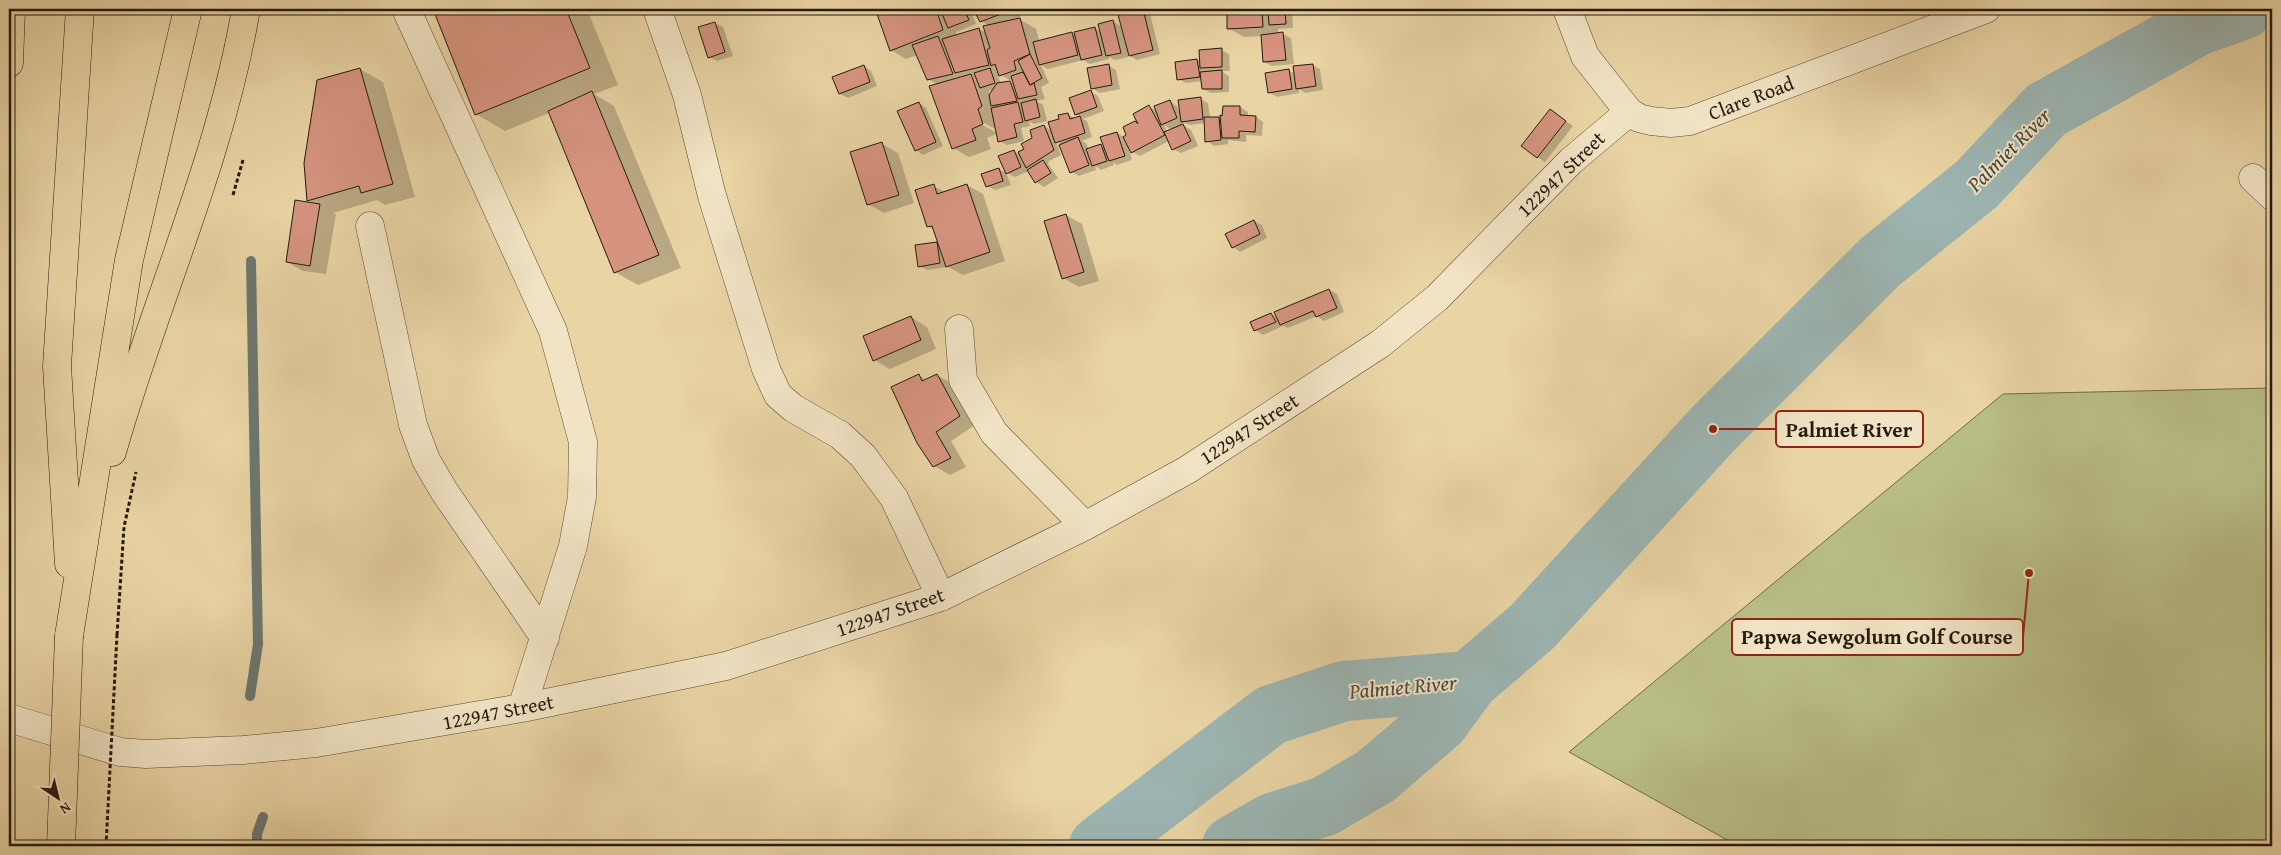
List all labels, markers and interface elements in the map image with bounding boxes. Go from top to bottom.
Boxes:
street label: Clare Road [1704,68,1798,127]
water label: Palmiet River [1959,100,2058,199]
street label: 122947 Street [1510,124,1611,223]
street label: 122947 Street [1194,386,1304,471]
callout: Palmiet River [1776,411,1923,447]
text: Palmiet River [1786,414,1913,445]
street label: 122947 Street [832,579,948,644]
callout: Papwa Sewgolum Golf Course [1732,619,2023,655]
text: Papwa Sewgolum Golf Course [1741,621,2013,652]
water label: Palmiet River [1347,666,1459,707]
street label: 122947 Street [440,687,556,737]
north arrow [32,772,82,822]
text: N [55,798,75,820]

